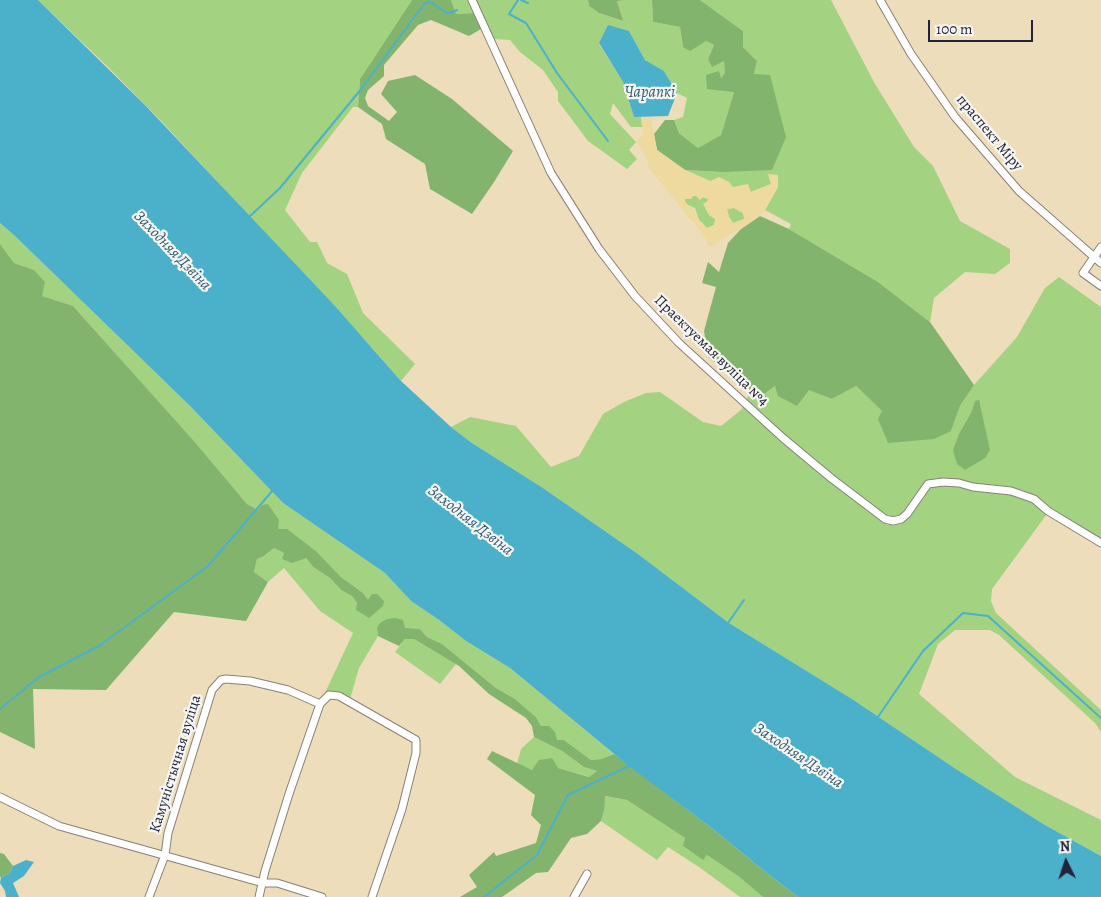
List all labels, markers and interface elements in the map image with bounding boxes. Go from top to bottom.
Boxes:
scale bar [931,10,1036,42]
text: 100 m [936,19,973,39]
water label: Чарапкі [625,83,675,103]
street label: праспект Міру [952,91,1026,175]
water label: Заходняя Дзвіна [129,207,215,295]
street label: Праектуемая вуліца №4 [650,292,772,410]
water label: Заходняя Дзвіна [423,482,517,560]
street label: Камуністычная вуліца [146,693,206,835]
water label: Заходняя Дзвіна [750,719,846,793]
north arrow [1041,837,1091,887]
text: N [1059,837,1071,856]

